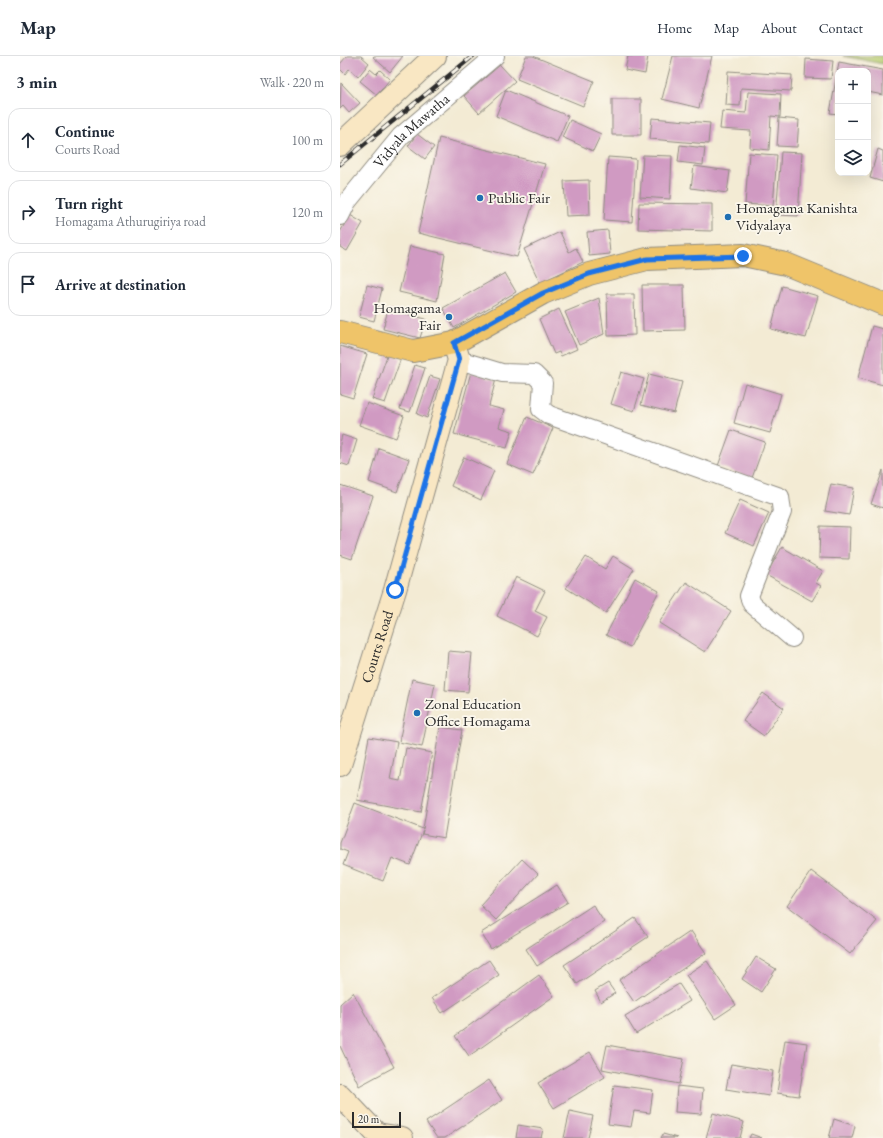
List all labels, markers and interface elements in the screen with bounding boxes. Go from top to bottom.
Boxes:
text: Map [20,15,56,40]
text: Home [657,19,692,37]
text: Map [714,19,739,37]
text: About [761,19,797,37]
text: Contact [819,19,863,37]
map controls [835,68,871,176]
button: + [835,68,871,104]
text: 3 min [16,71,57,93]
text: Walk · 220 m [260,74,324,91]
street label: Vidyala Mawatha [369,89,453,172]
button: − [835,104,871,140]
text: Continue [55,122,115,141]
icon: ahead [17,129,39,151]
text: 100 m [292,132,323,149]
button: layers [835,140,871,176]
text: Courts Road [55,141,120,158]
place label: Public Fair [488,188,550,207]
marker: Public Fair [475,193,485,203]
text: Turn right [55,194,123,213]
place label: Homagama Kanishta Vidyalaya [736,198,857,234]
icon: right [17,201,39,223]
text: 120 m [292,204,323,221]
marker: Homagama Kanishta Vidyalaya [723,212,733,222]
text: Homagama Athurugiriya road [55,213,206,230]
route end [734,247,752,265]
icon: arrive [17,273,39,295]
text: Arrive at destination [55,275,186,294]
place label: Homagama Fair [374,298,441,334]
marker: Homagama Fair [444,312,454,322]
route start [386,581,404,599]
street label: Courts Road [356,608,397,685]
place label: Zonal Education Office Homagama [425,694,530,730]
marker: Zonal Education Office Homagama [412,708,422,718]
scale bar [352,1110,401,1129]
text: 20 m [358,1112,379,1126]

